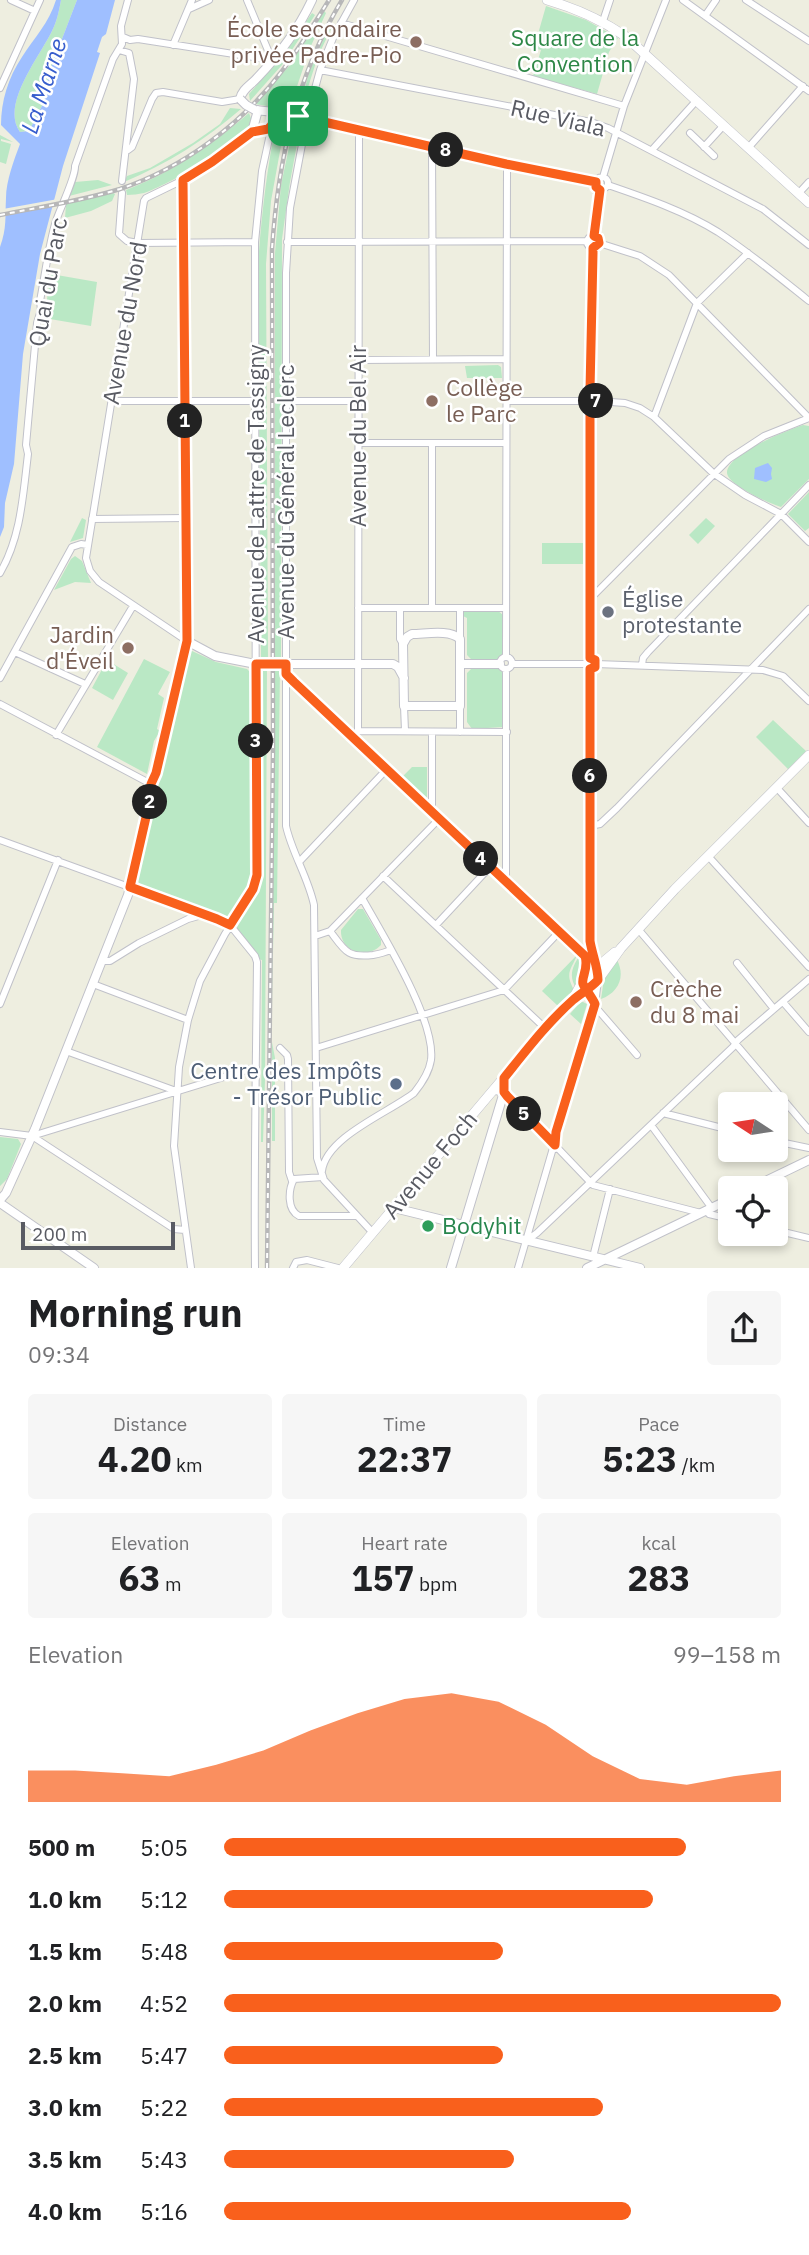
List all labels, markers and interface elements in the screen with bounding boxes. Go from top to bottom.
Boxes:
place label: École secondaire privée Padre-Pio [227,13,402,69]
park label: Square de la Convention [511,22,639,78]
water label: La Marne [13,34,73,137]
marker: École secondaire privée Padre-Pio [408,34,424,50]
pin [268,86,328,146]
street label: Rue Viala [508,92,609,142]
icon: arrive [279,97,317,135]
pin: 8 [428,132,464,168]
text: 8 [440,137,451,161]
street label: Quai du Parc [21,215,73,349]
street label: Avenue du Nord [95,239,153,407]
street label: Avenue de Lattre de Tassigny [240,344,270,644]
street label: Avenue du Bel Air [342,344,372,527]
street label: Avenue du Général Leclerc [270,365,300,639]
place label: Collège le Parc [446,372,523,428]
pin: 7 [578,384,614,418]
text: 7 [590,388,601,412]
marker: Collège le Parc [424,393,440,409]
pin: 1 [168,404,202,438]
text: 1 [179,408,190,432]
place label: Église protestante [622,583,742,639]
marker: Église protestante [600,604,616,620]
place label: Jardin d'Éveil [46,619,114,675]
marker: Jardin d'Éveil [120,640,136,656]
pin: 3 [238,724,274,758]
text: 3 [250,728,261,752]
pin: 6 [572,758,608,794]
text: 6 [584,763,595,787]
pin: 2 [132,784,168,820]
text: 2 [144,789,155,813]
pin: 4 [463,842,498,876]
text: 4 [475,846,486,870]
place label: Crèche du 8 mai [650,973,739,1029]
marker: Crèche du 8 mai [628,994,644,1010]
place label: Centre des Impôts - Trésor Public [190,1055,382,1111]
marker: Centre des Impôts - Trésor Public [388,1076,404,1092]
north arrow [718,1092,788,1162]
map controls [718,1092,788,1246]
pin: 5 [506,1096,542,1132]
text: 5 [518,1101,529,1125]
street label: Avenue Foch [375,1104,483,1225]
button: locate [718,1176,788,1246]
place label: Bodyhit [442,1210,522,1240]
marker: Bodyhit [420,1218,436,1234]
scale bar [21,1219,175,1251]
text: 200 m [32,1222,87,1246]
text: Morning run [28,1288,243,1337]
button: share [707,1291,781,1365]
text: 09:34 [28,1339,90,1369]
text: Distance [113,1412,187,1436]
text: Time [383,1412,426,1436]
text: Pace [638,1412,680,1436]
text: 4.20 [98,1436,172,1482]
text: 22:37 [357,1436,452,1482]
text: 5:23 [602,1436,677,1482]
text: km [172,1453,203,1477]
text: /km [677,1453,715,1477]
text: Elevation [111,1531,190,1555]
text: Heart rate [361,1531,448,1555]
text: kcal [642,1531,676,1555]
text: 63 [119,1555,161,1601]
text: 157 [351,1555,414,1601]
text: 283 [627,1555,690,1601]
text: m [161,1572,182,1596]
text: bpm [414,1572,458,1596]
text: Elevation [28,1639,123,1669]
text: 99–158 m [673,1639,781,1669]
text: 500 m [28,1832,95,1862]
text: 5:05 [140,1832,188,1862]
text: 1.0 km [28,1884,102,1914]
text: 5:12 [140,1884,188,1914]
text: 1.5 km [28,1936,102,1966]
text: 5:48 [140,1936,188,1966]
text: 2.0 km [28,1988,102,2018]
text: 4:52 [140,1988,188,2018]
text: 2.5 km [28,2040,102,2070]
text: 5:47 [140,2040,188,2070]
text: 3.0 km [28,2092,102,2122]
text: 5:22 [140,2092,188,2122]
text: 3.5 km [28,2144,102,2174]
text: 5:43 [140,2144,188,2174]
text: 4.0 km [28,2196,102,2226]
text: 5:16 [140,2196,188,2226]

